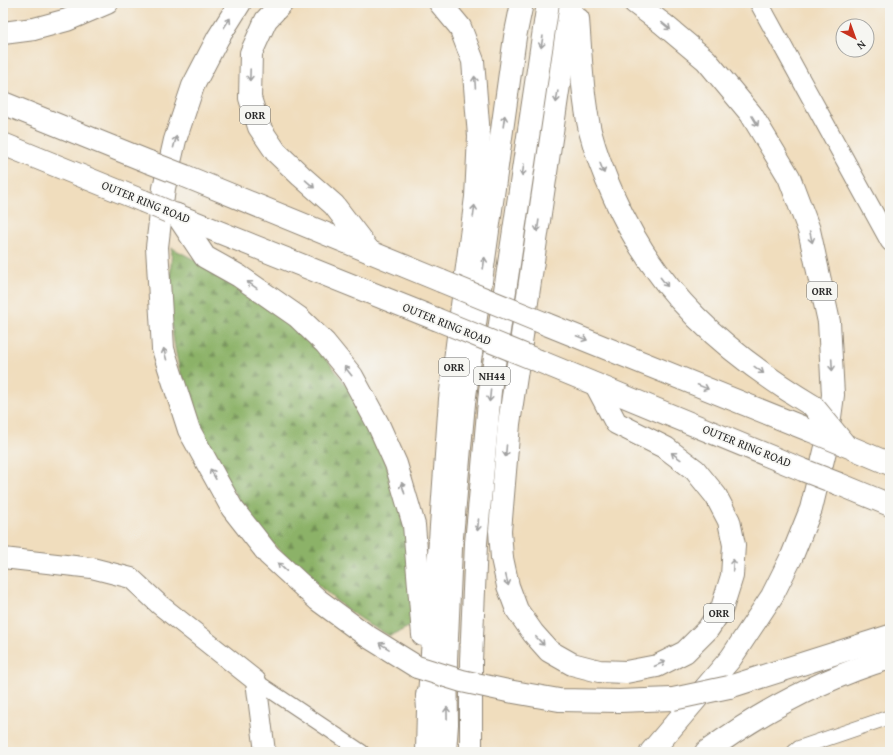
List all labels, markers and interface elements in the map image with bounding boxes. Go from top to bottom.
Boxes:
one-way arrow [223,18,231,29]
north arrow [835,18,875,58]
one-way arrow [661,22,672,31]
one-way arrow [538,35,546,48]
text: N [853,37,870,54]
one-way arrow [247,68,254,81]
one-way arrow [471,76,478,89]
one-way arrow [553,90,561,103]
road number: ORR [240,106,270,124]
one-way arrow [500,114,508,127]
one-way arrow [751,115,759,126]
one-way arrow [171,136,179,149]
one-way arrow [599,162,607,174]
one-way arrow [519,163,527,176]
street label: OUTER RING ROAD [99,176,193,227]
one-way arrow [304,179,315,188]
one-way arrow [470,205,478,218]
one-way arrow [534,219,542,232]
one-way arrow [807,231,815,244]
one-way arrow [480,257,488,270]
one-way arrow [660,277,668,288]
one-way arrow [246,281,257,289]
road number: ORR [807,282,837,300]
street label: OUTER RING ROAD [400,298,494,349]
one-way arrow [576,335,588,343]
one-way arrow [161,347,168,360]
road number: ORR [439,358,469,376]
one-way arrow [828,358,835,371]
one-way arrow [343,365,352,376]
one-way arrow [754,366,765,374]
road number: NH44 [474,367,510,385]
one-way arrow [696,384,708,391]
one-way arrow [486,389,493,402]
street label: OUTER RING ROAD [700,420,794,471]
one-way arrow [503,444,510,457]
one-way arrow [670,452,681,460]
one-way arrow [209,468,216,480]
one-way arrow [399,482,406,495]
one-way arrow [474,518,481,531]
one-way arrow [729,559,736,572]
one-way arrow [276,562,287,571]
one-way arrow [504,574,511,587]
road number: ORR [704,604,734,622]
one-way arrow [535,636,545,646]
one-way arrow [378,642,390,650]
one-way arrow [654,660,666,667]
one-way arrow [443,707,451,720]

